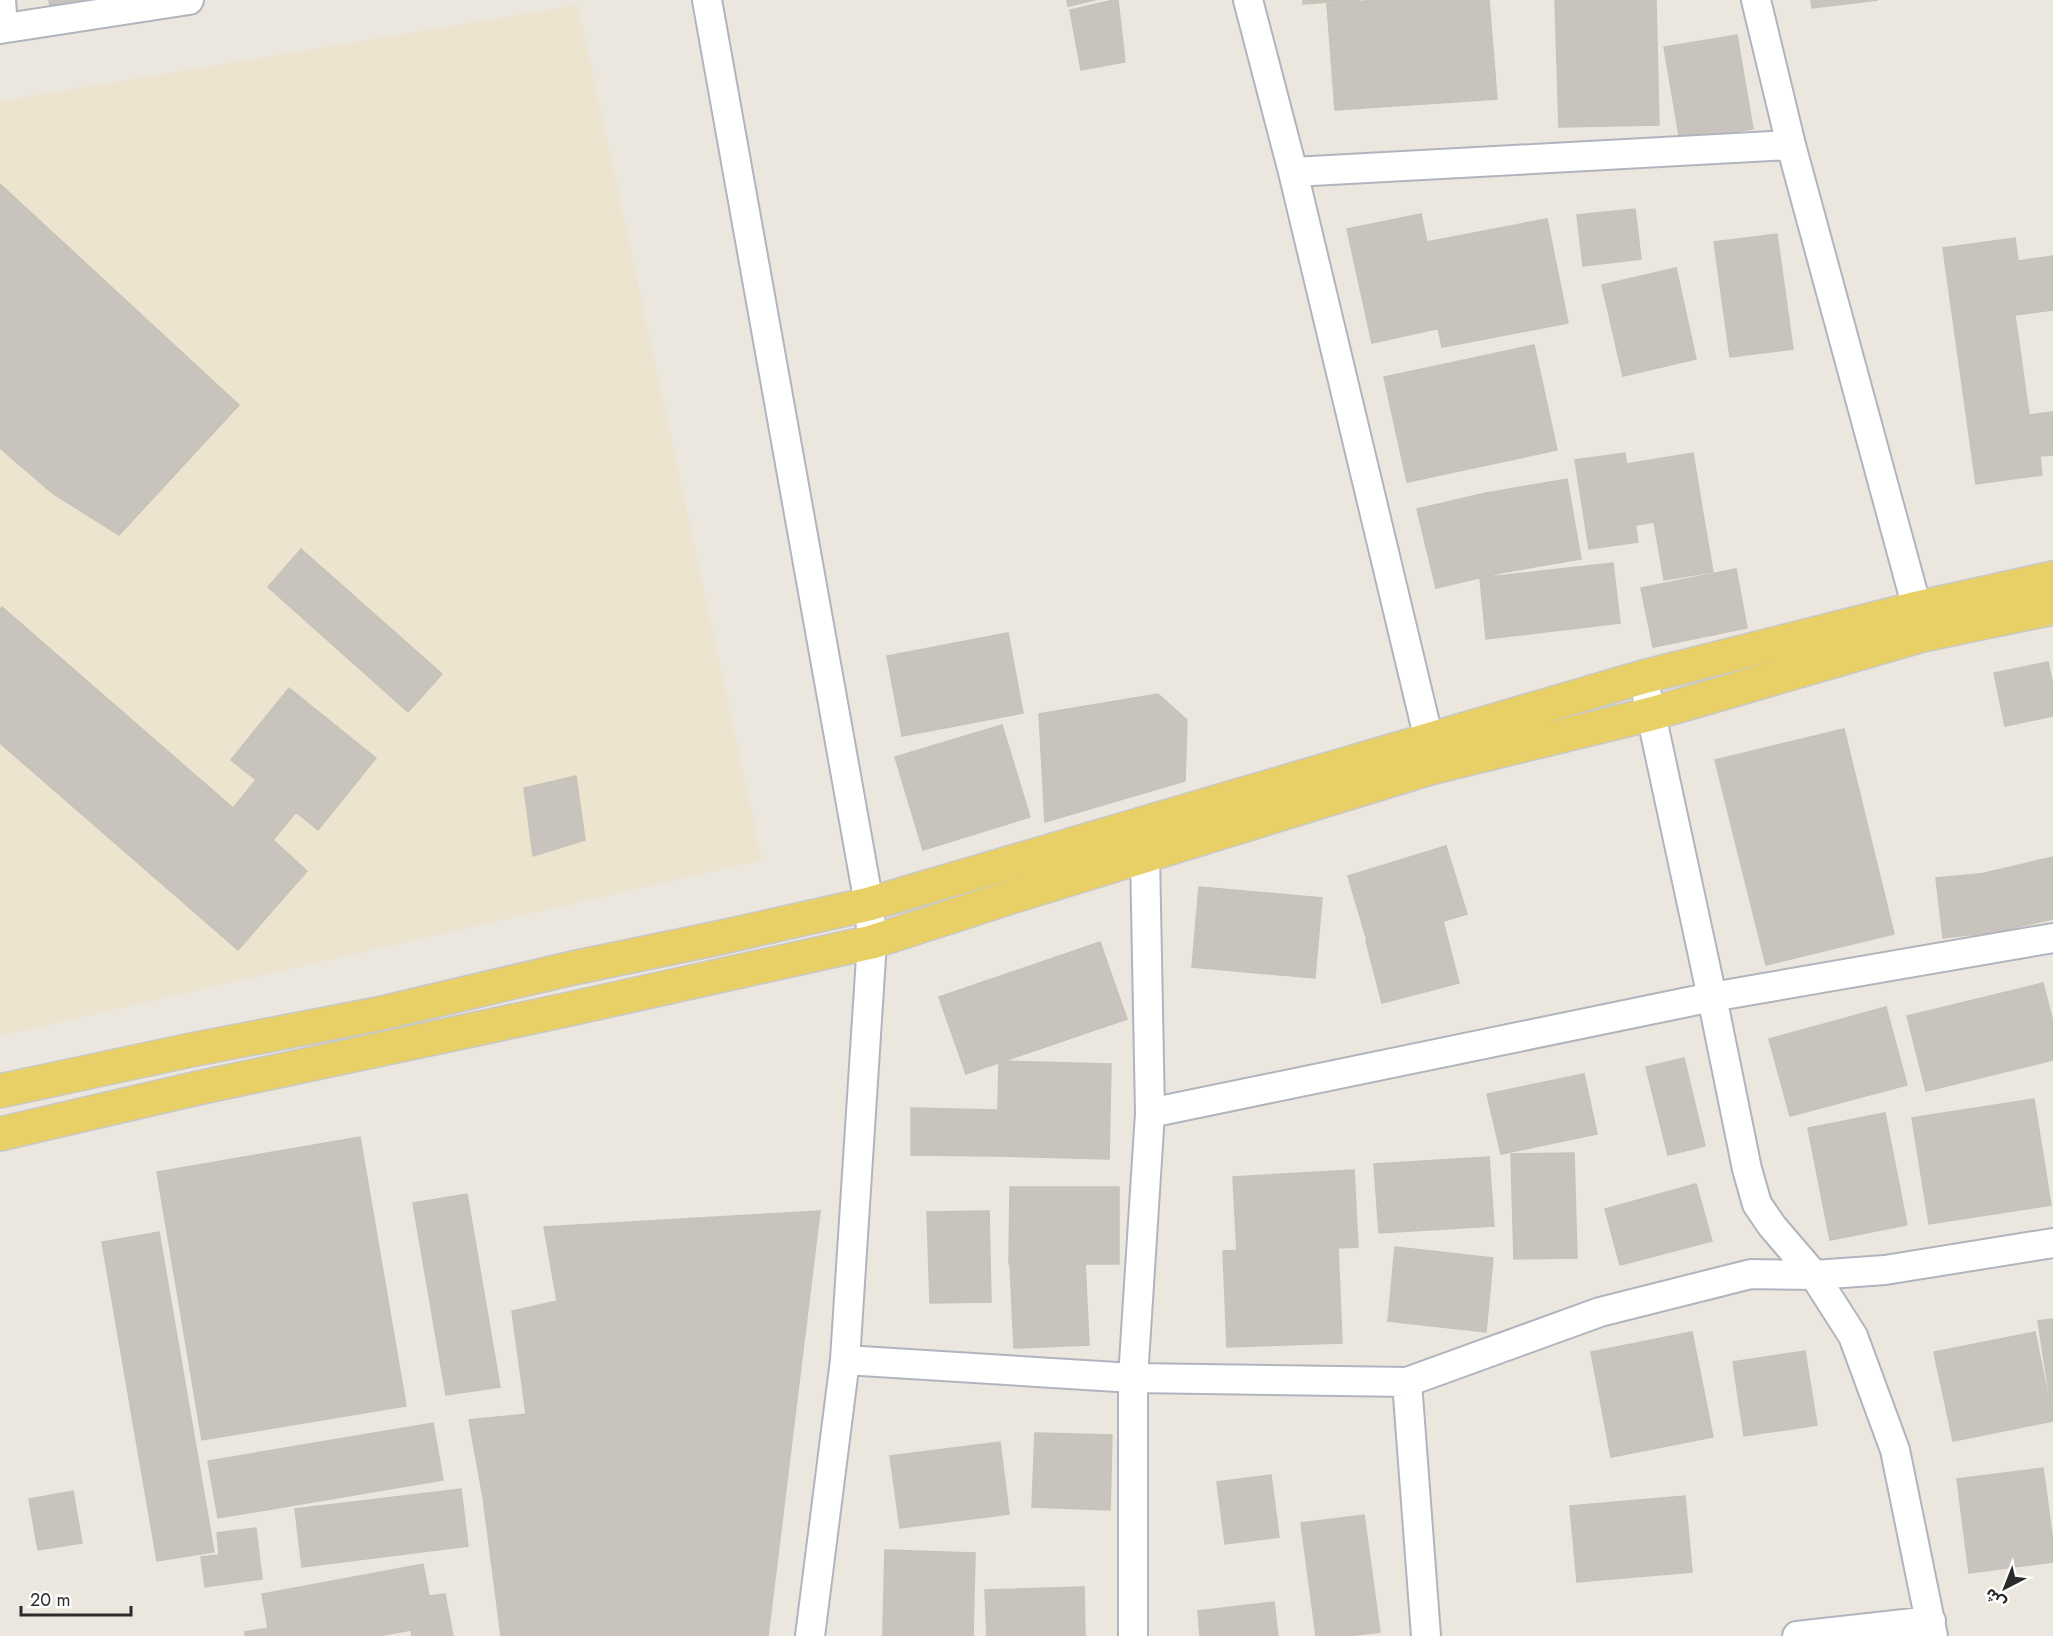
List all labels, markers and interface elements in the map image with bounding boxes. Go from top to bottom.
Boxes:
north arrow [1975,1558,2035,1618]
scale bar [21,1579,130,1617]
text: ش [1979,1583,2011,1615]
text: 20 m [30,1587,70,1613]

